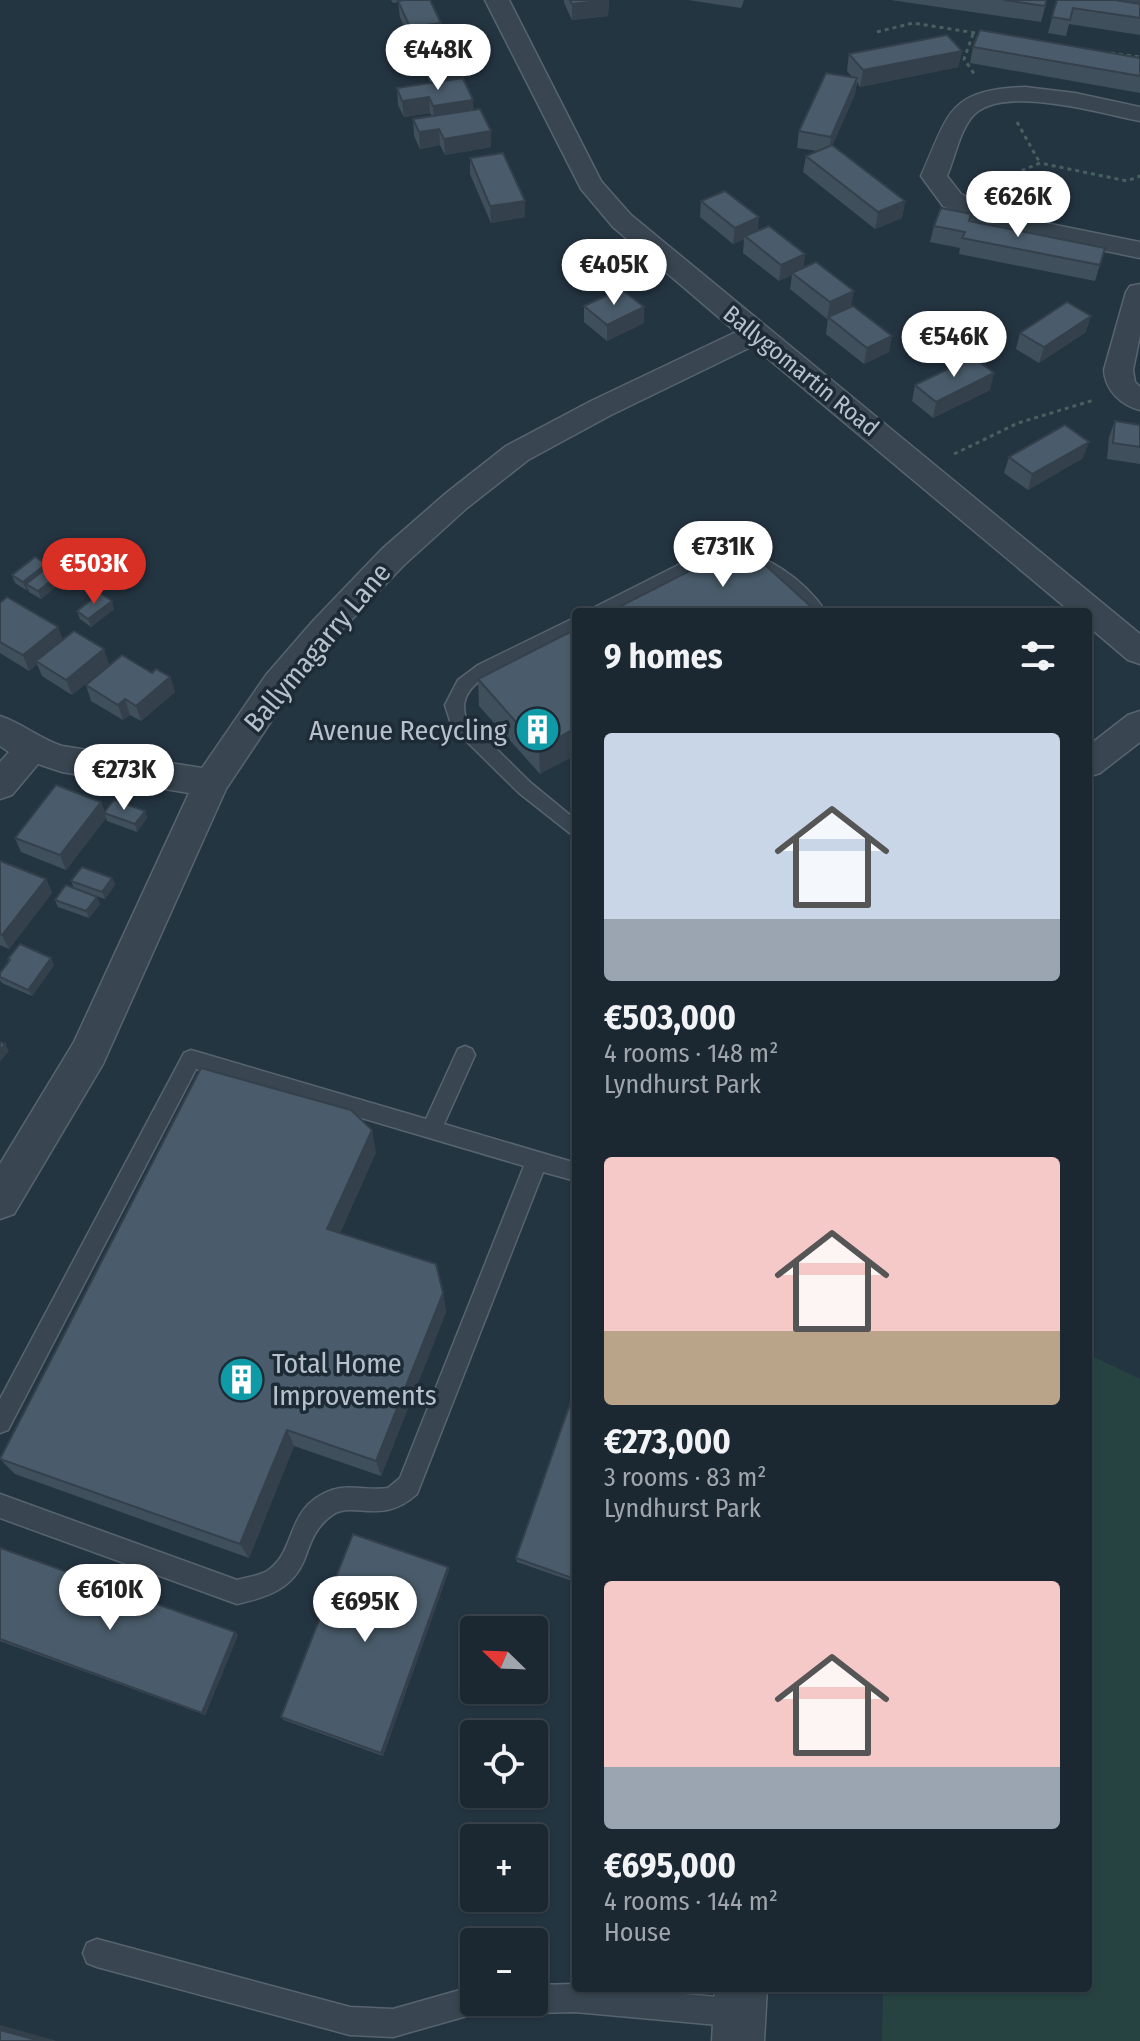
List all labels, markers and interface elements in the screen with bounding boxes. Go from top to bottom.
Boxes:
pin: €448K [382,24,494,92]
text: €448K [404,34,472,65]
pin: €626K [962,171,1074,239]
text: €626K [984,181,1052,212]
pin: €405K [558,239,670,307]
text: €405K [580,249,648,280]
street label: Ballygomartin Road [718,300,884,442]
pin: €546K [898,311,1010,379]
text: €546K [920,321,988,352]
pin: €731K [667,521,779,589]
text: €731K [692,531,754,562]
pin: €503K [38,538,150,606]
text: €503K [60,548,128,579]
street label: Ballymagarry Lane [237,556,398,738]
icon: filters [1016,634,1060,678]
text: 9 homes [604,636,723,677]
building icon: Avenue Recycling [514,706,562,754]
place label: Avenue Recycling [309,714,508,747]
pin: €273K [68,744,180,812]
text: €273K [92,754,156,785]
icon: home [760,785,904,929]
text: €503,000 [604,997,736,1038]
text: 4 rooms · 148 m² [604,1038,778,1069]
text: Lyndhurst Park [604,1069,761,1100]
icon: home [760,1209,904,1353]
place label: Total Home Improvements [272,1347,437,1412]
building icon: Total Home Improvements [217,1355,265,1403]
text: €273,000 [604,1421,731,1462]
text: 3 rooms · 83 m² [604,1462,766,1493]
text: Lyndhurst Park [604,1493,761,1524]
pin: €610K [54,1564,166,1632]
text: €610K [77,1574,143,1605]
pin: €695K [309,1576,421,1644]
text: €695K [331,1586,399,1617]
north arrow [460,1616,548,1704]
map controls [460,1616,548,2016]
icon: home [760,1633,904,1777]
button: locate [460,1720,548,1808]
button: + [460,1824,548,1912]
text: €695,000 [604,1845,736,1886]
text: 4 rooms · 144 m² [604,1886,778,1917]
text: House [604,1917,671,1948]
button: − [460,1928,548,2016]

